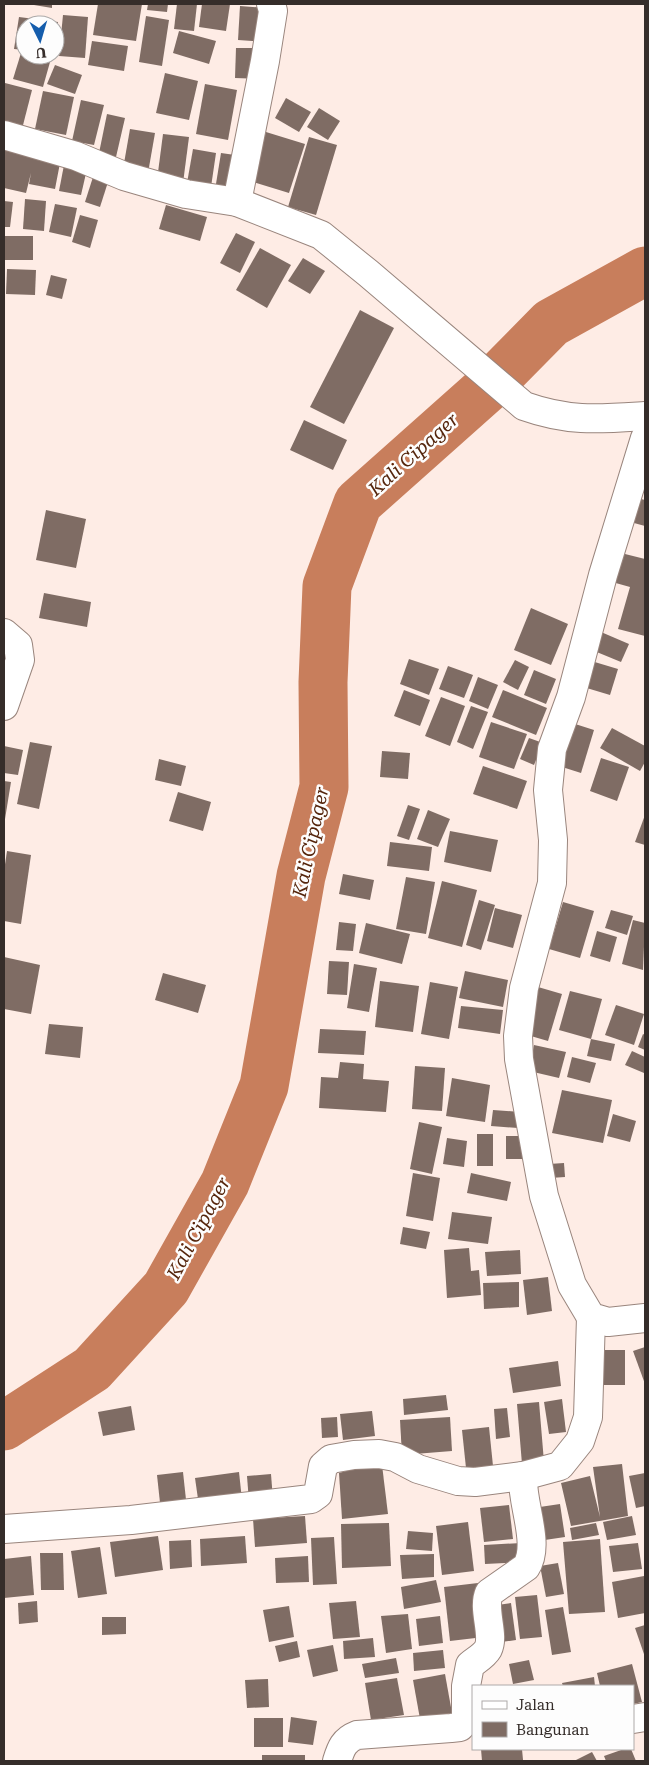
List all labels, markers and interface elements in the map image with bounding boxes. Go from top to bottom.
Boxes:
north arrow [15,15,65,65]
text: U [35,45,47,61]
water label: Kali Cipager [363,408,463,501]
water label: Kali Cipager [287,785,333,901]
water label: Kali Cipager [161,1173,235,1284]
legend [472,1685,634,1750]
text: Jalan [516,1696,555,1714]
text: Bangunan [516,1721,589,1739]

